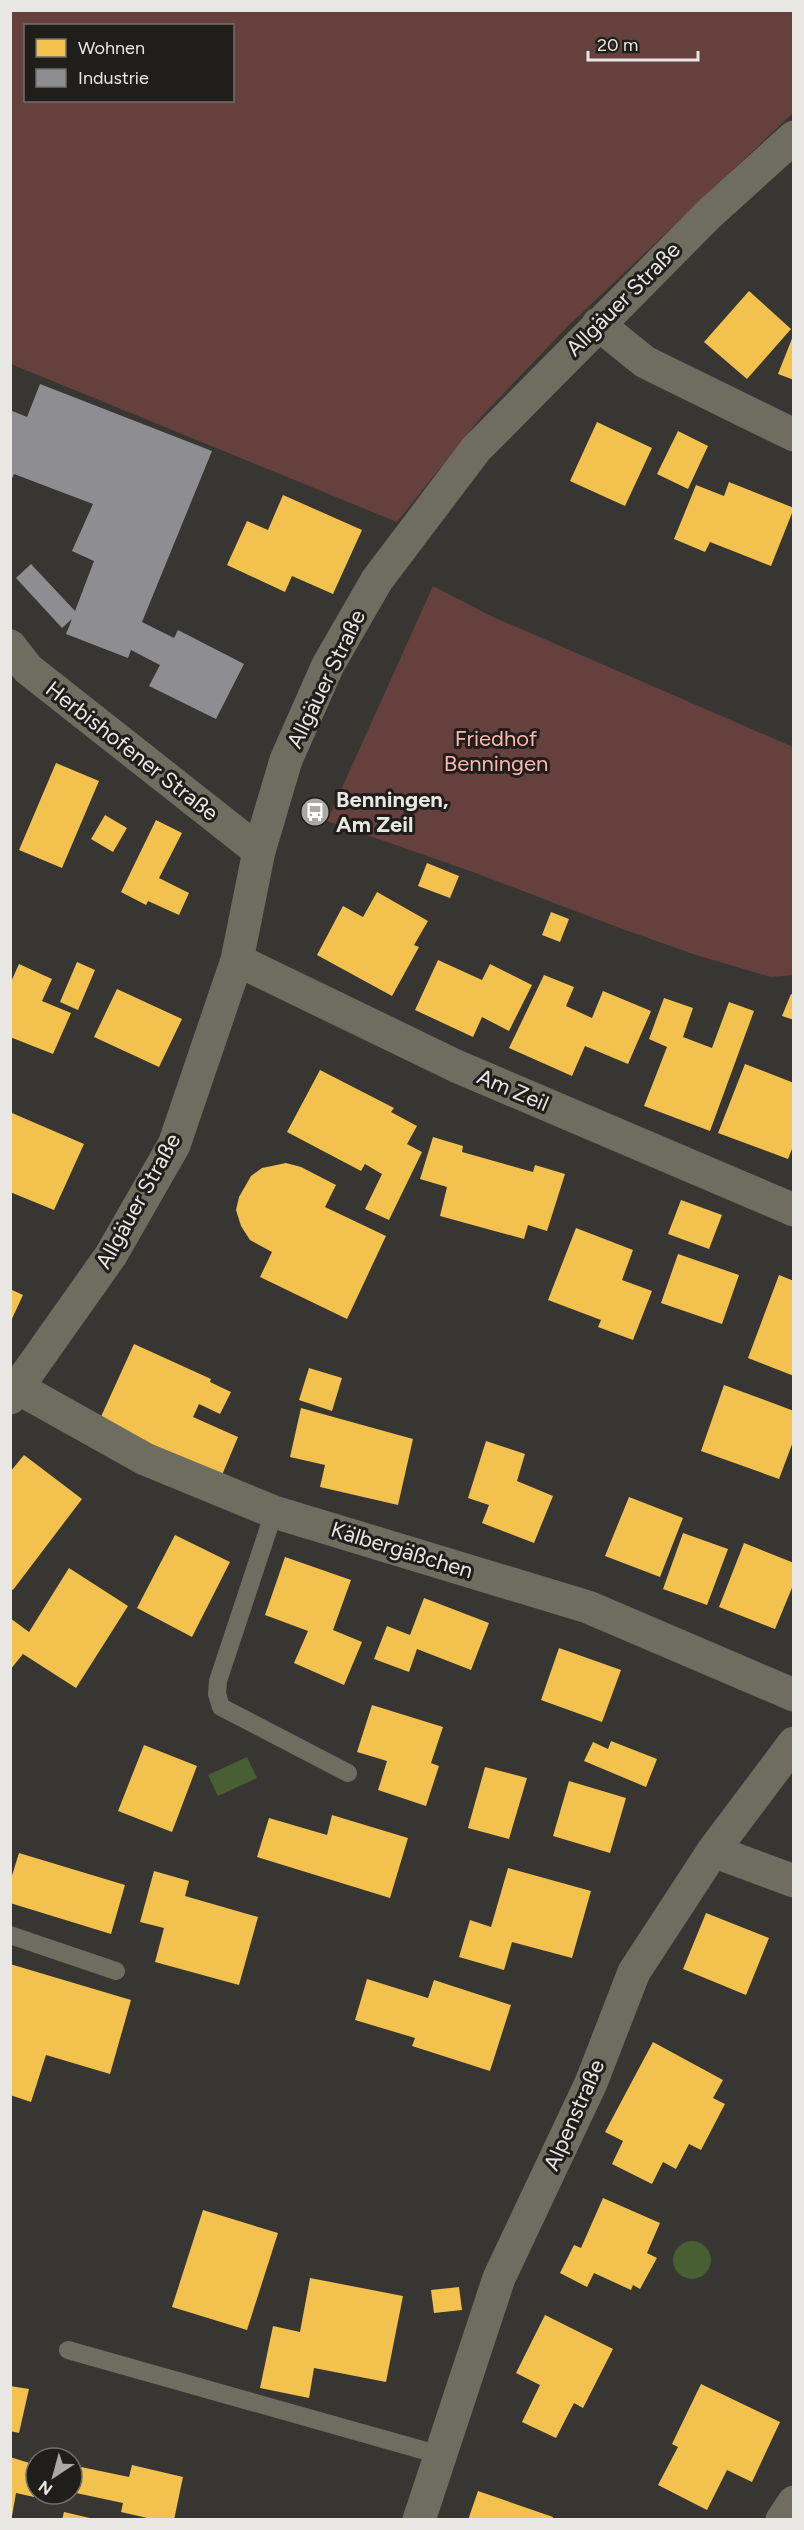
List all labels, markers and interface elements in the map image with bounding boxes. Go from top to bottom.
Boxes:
legend [24,24,234,102]
scale bar [588,24,698,62]
text: 20 m [597,34,638,56]
text: Wohnen [78,37,145,59]
text: Industrie [78,67,149,89]
street label: Allgäuer Straße [560,236,686,362]
street label: Allgäuer Straße [281,605,371,753]
street label: Herbishofener Straße [40,675,224,827]
park label: Friedhof Benningen [444,725,548,777]
place label: Benningen, Am Zeil [336,786,448,838]
bus stop icon: Benningen, Am Zeil [299,796,331,828]
street label: Am Zeil [473,1063,553,1117]
street label: Allgäuer Straße [90,1129,186,1273]
street label: Kälbergäßchen [328,1516,476,1584]
street label: Alpenstraße [538,2055,610,2175]
north arrow [24,2446,84,2506]
text: N [35,2476,56,2499]

